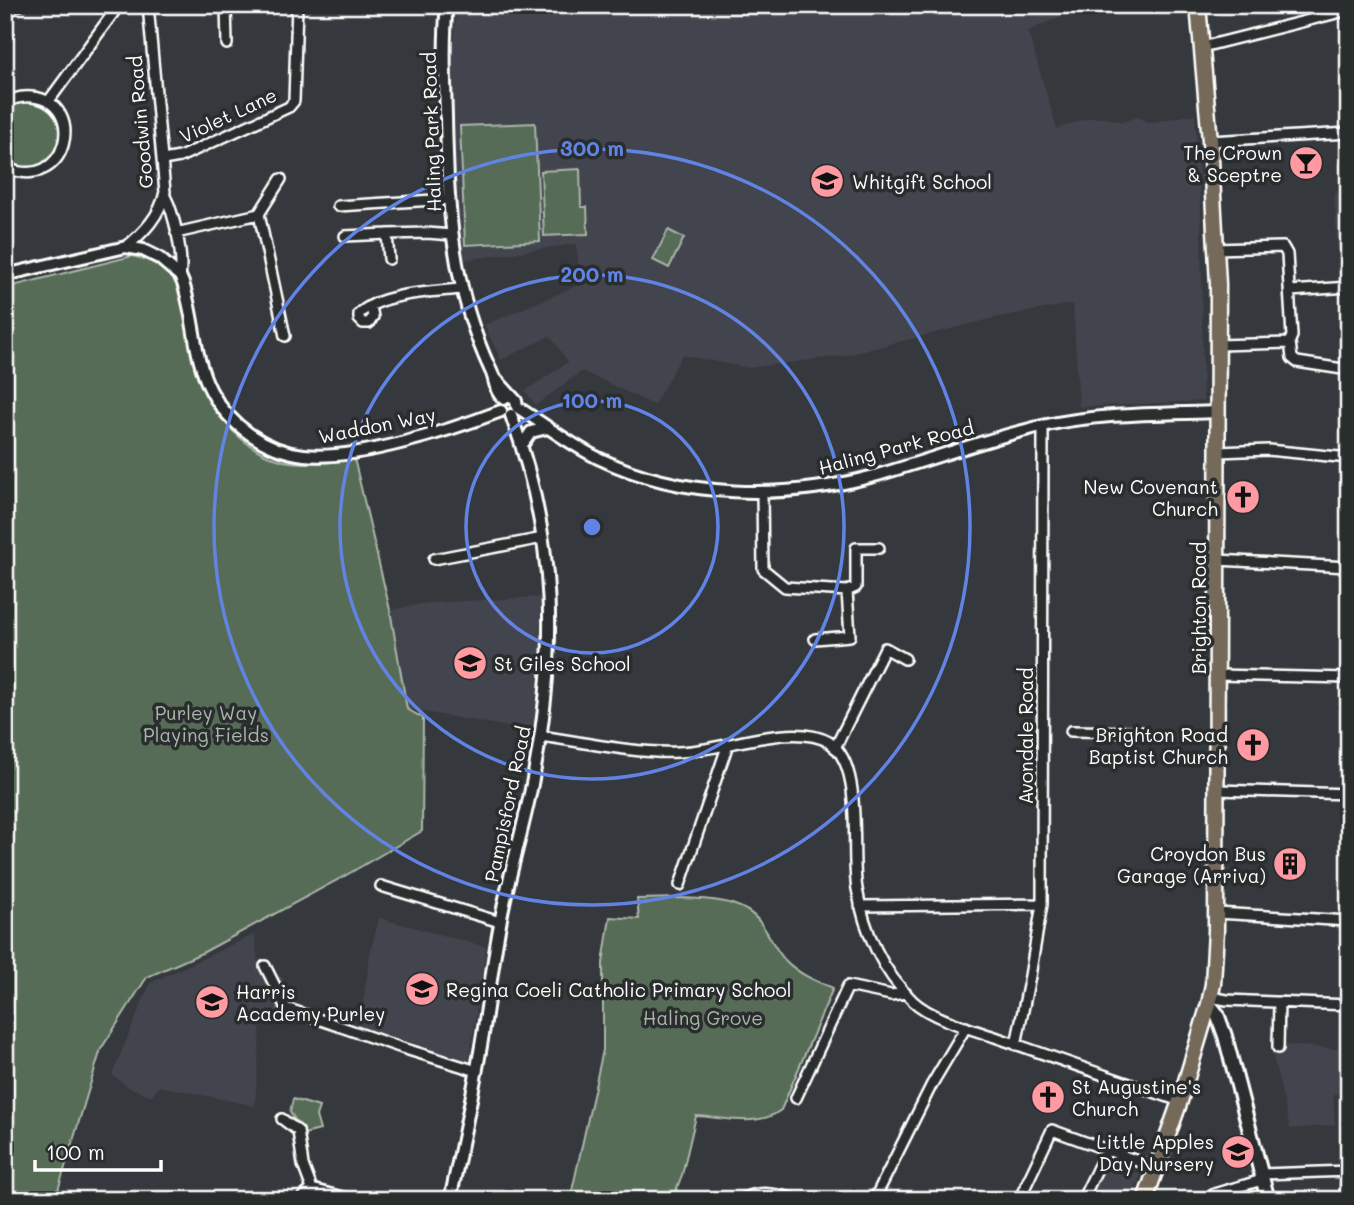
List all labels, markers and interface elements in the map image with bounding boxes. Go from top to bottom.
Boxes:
street label: Haling Park Road [416,52,446,212]
street label: Goodwin Road [122,55,158,189]
street label: Violet Lane [175,82,281,148]
text: 300 m [560,134,624,161]
place label: The Crown & Sceptre [1183,140,1282,187]
bar icon: The Crown & Sceptre [1287,144,1325,182]
school or university icon: Whitgift School [808,162,846,200]
place label: Whitgift School [852,169,992,194]
text: 200 m [561,260,623,287]
text: 100 m [562,386,622,413]
street label: Waddon Way [316,401,438,449]
street label: Haling Park Road [815,414,977,480]
place label: New Covenant Church [1083,474,1218,521]
church icon: New Covenant Church [1224,478,1262,516]
centre of rings [580,515,604,539]
street label: Brighton Road [1186,542,1211,674]
school or university icon: St Giles School [451,644,489,682]
place label: St Giles School [494,651,631,676]
street label: Avondale Road [1013,668,1038,804]
park label: Purley Way Playing Fields [143,700,269,747]
place label: Brighton Road Baptist Church [1089,722,1228,769]
street label: Pampisford Road [478,724,536,884]
church icon: Brighton Road Baptist Church [1234,726,1272,764]
place label: Croydon Bus Garage (Arriva) [1117,841,1266,888]
building icon: Croydon Bus Garage (Arriva) [1271,845,1309,883]
school or university icon: Regina Coeli Catholic Primary School [403,970,441,1008]
place label: Regina Coeli Catholic Primary School [446,977,791,1002]
place label: Harris Academy Purley [236,979,385,1026]
school or university icon: Harris Academy Purley [193,983,231,1021]
park label: Haling Grove [643,1005,763,1030]
place label: St Augustine's Church [1072,1074,1201,1121]
church icon: St Augustine's Church [1029,1078,1067,1116]
scale bar [35,1128,161,1172]
place label: Little Apples Day Nursery [1097,1129,1214,1176]
school or university icon: Little Apples Day Nursery [1219,1133,1257,1171]
text: 100 m [46,1138,105,1165]

